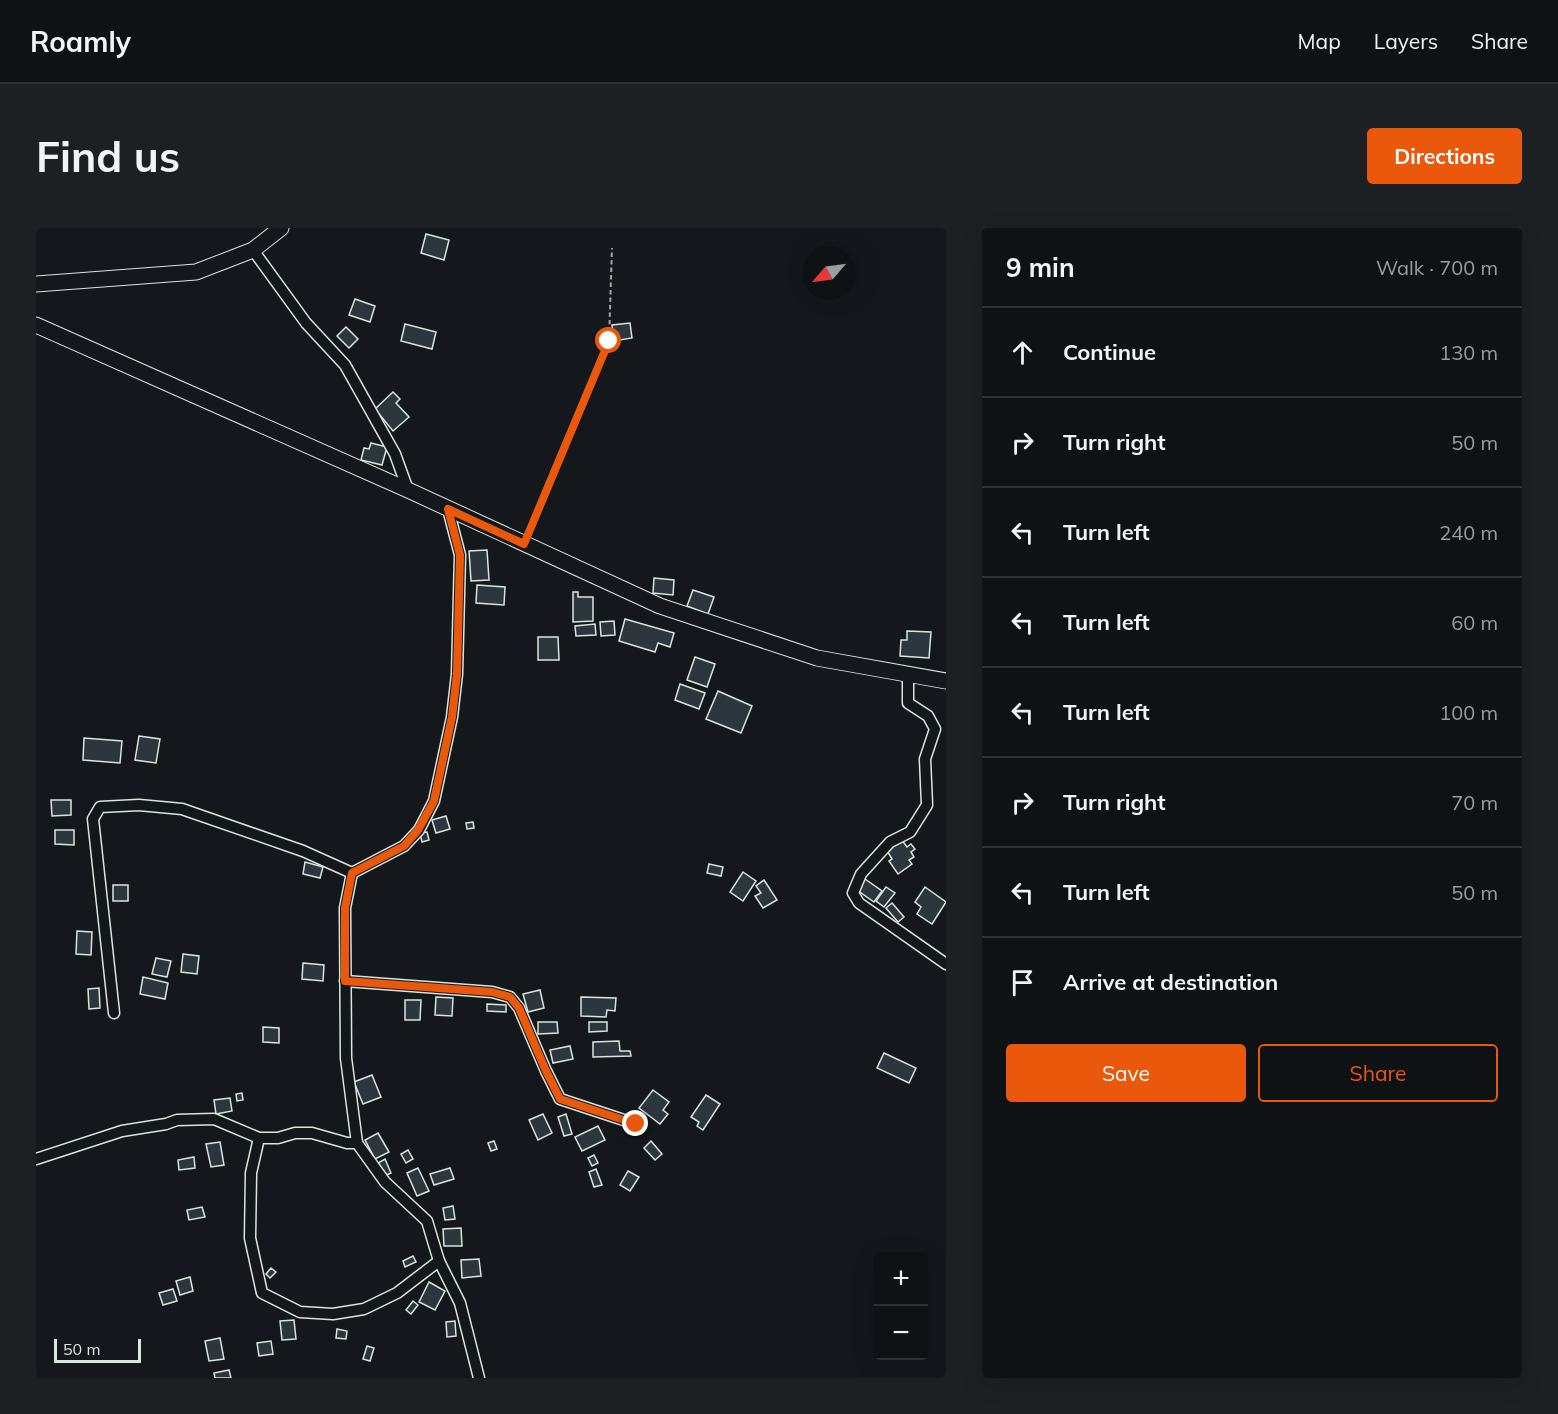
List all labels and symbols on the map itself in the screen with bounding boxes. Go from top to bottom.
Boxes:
north arrow [802,246,856,300]
route start [595,327,621,353]
route end [622,1110,648,1136]
scale bar [54,1336,141,1364]

